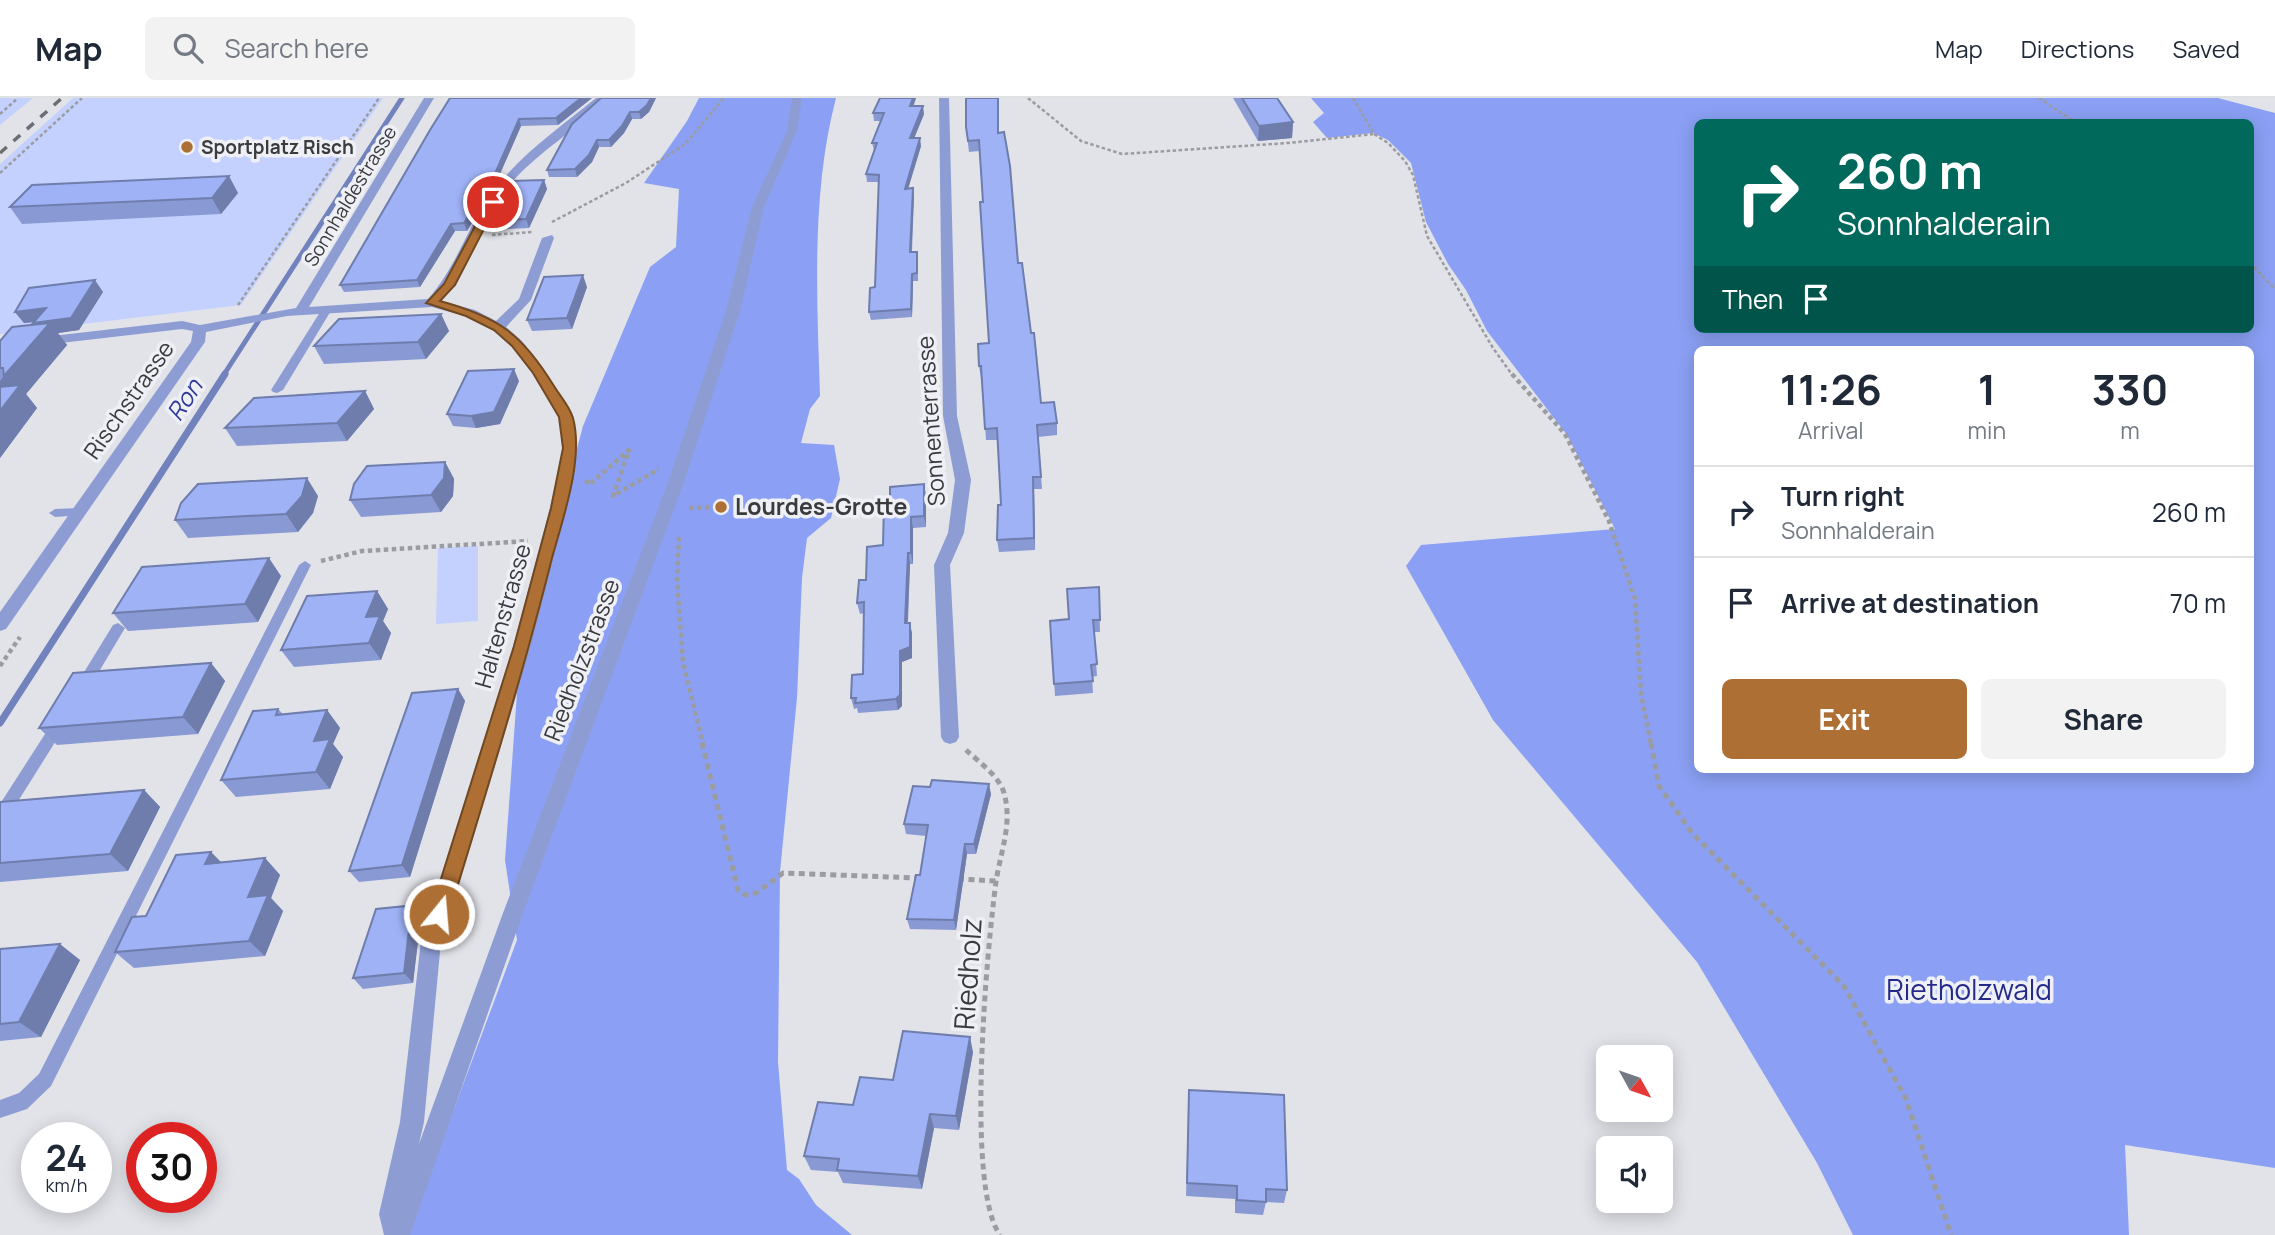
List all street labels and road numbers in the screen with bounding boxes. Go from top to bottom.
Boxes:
street label: Sonnhaldestrasse [298,121,402,271]
street label: Rischstrasse [76,334,181,465]
street label: Sonnenterrasse [908,335,952,507]
street label: Haltenstrasse [466,540,538,692]
street label: Riedholzstrasse [535,574,627,745]
street label: Riedholz [944,917,990,1031]

